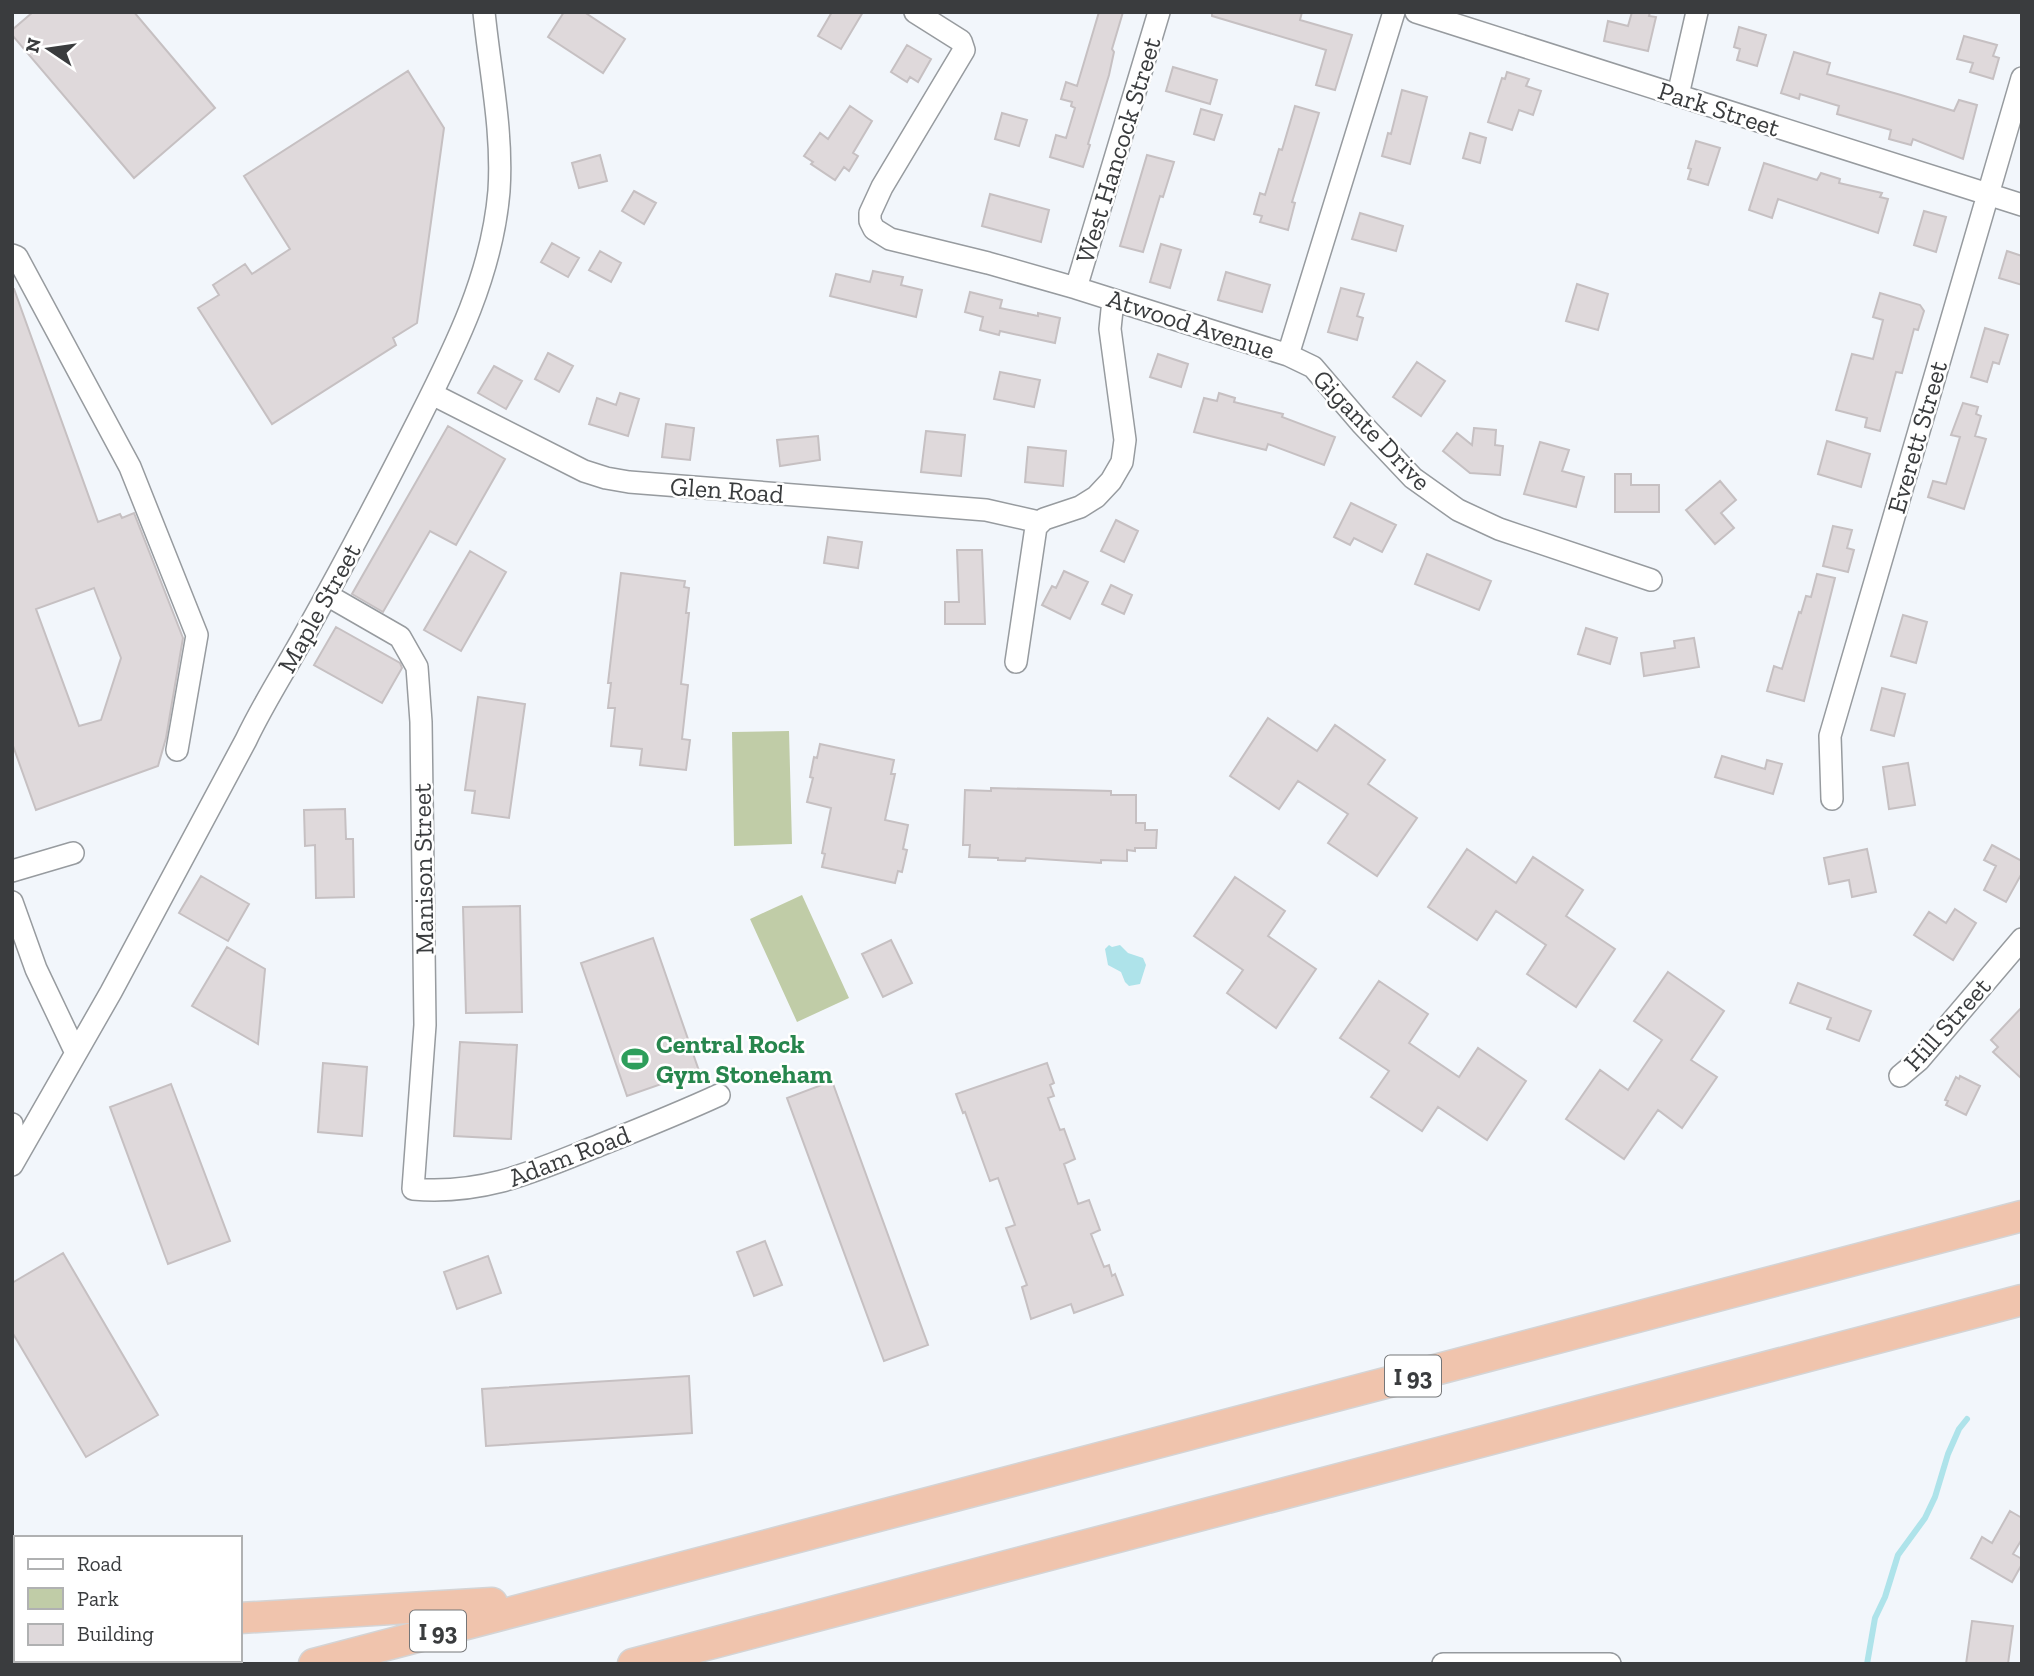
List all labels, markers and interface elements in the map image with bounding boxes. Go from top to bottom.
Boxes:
north arrow [14,14,84,84]
street label: West Hancock Street [1068,33,1168,267]
text: N [20,36,46,55]
street label: Park Street [1654,74,1784,144]
street label: Atwood Avenue [1103,282,1279,366]
street label: Everett Street [1880,357,1954,517]
street label: Gigante Drive [1306,363,1438,497]
street label: Glen Road [669,470,785,510]
street label: Maple Street [270,537,368,678]
street label: Manison Street [406,783,440,955]
street label: Hill Street [1897,970,1998,1077]
place label: Central Rock Gym Stoneham [656,1028,833,1090]
sports icon: Central Rock Gym Stoneham [620,1044,650,1074]
street label: Adam Road [504,1118,634,1194]
road number: I 93 [1385,1356,1441,1396]
legend [14,1536,242,1662]
text: Road [77,1551,123,1576]
text: Park [77,1586,119,1611]
road number: I 93 [410,1610,466,1652]
text: Building [77,1621,154,1646]

